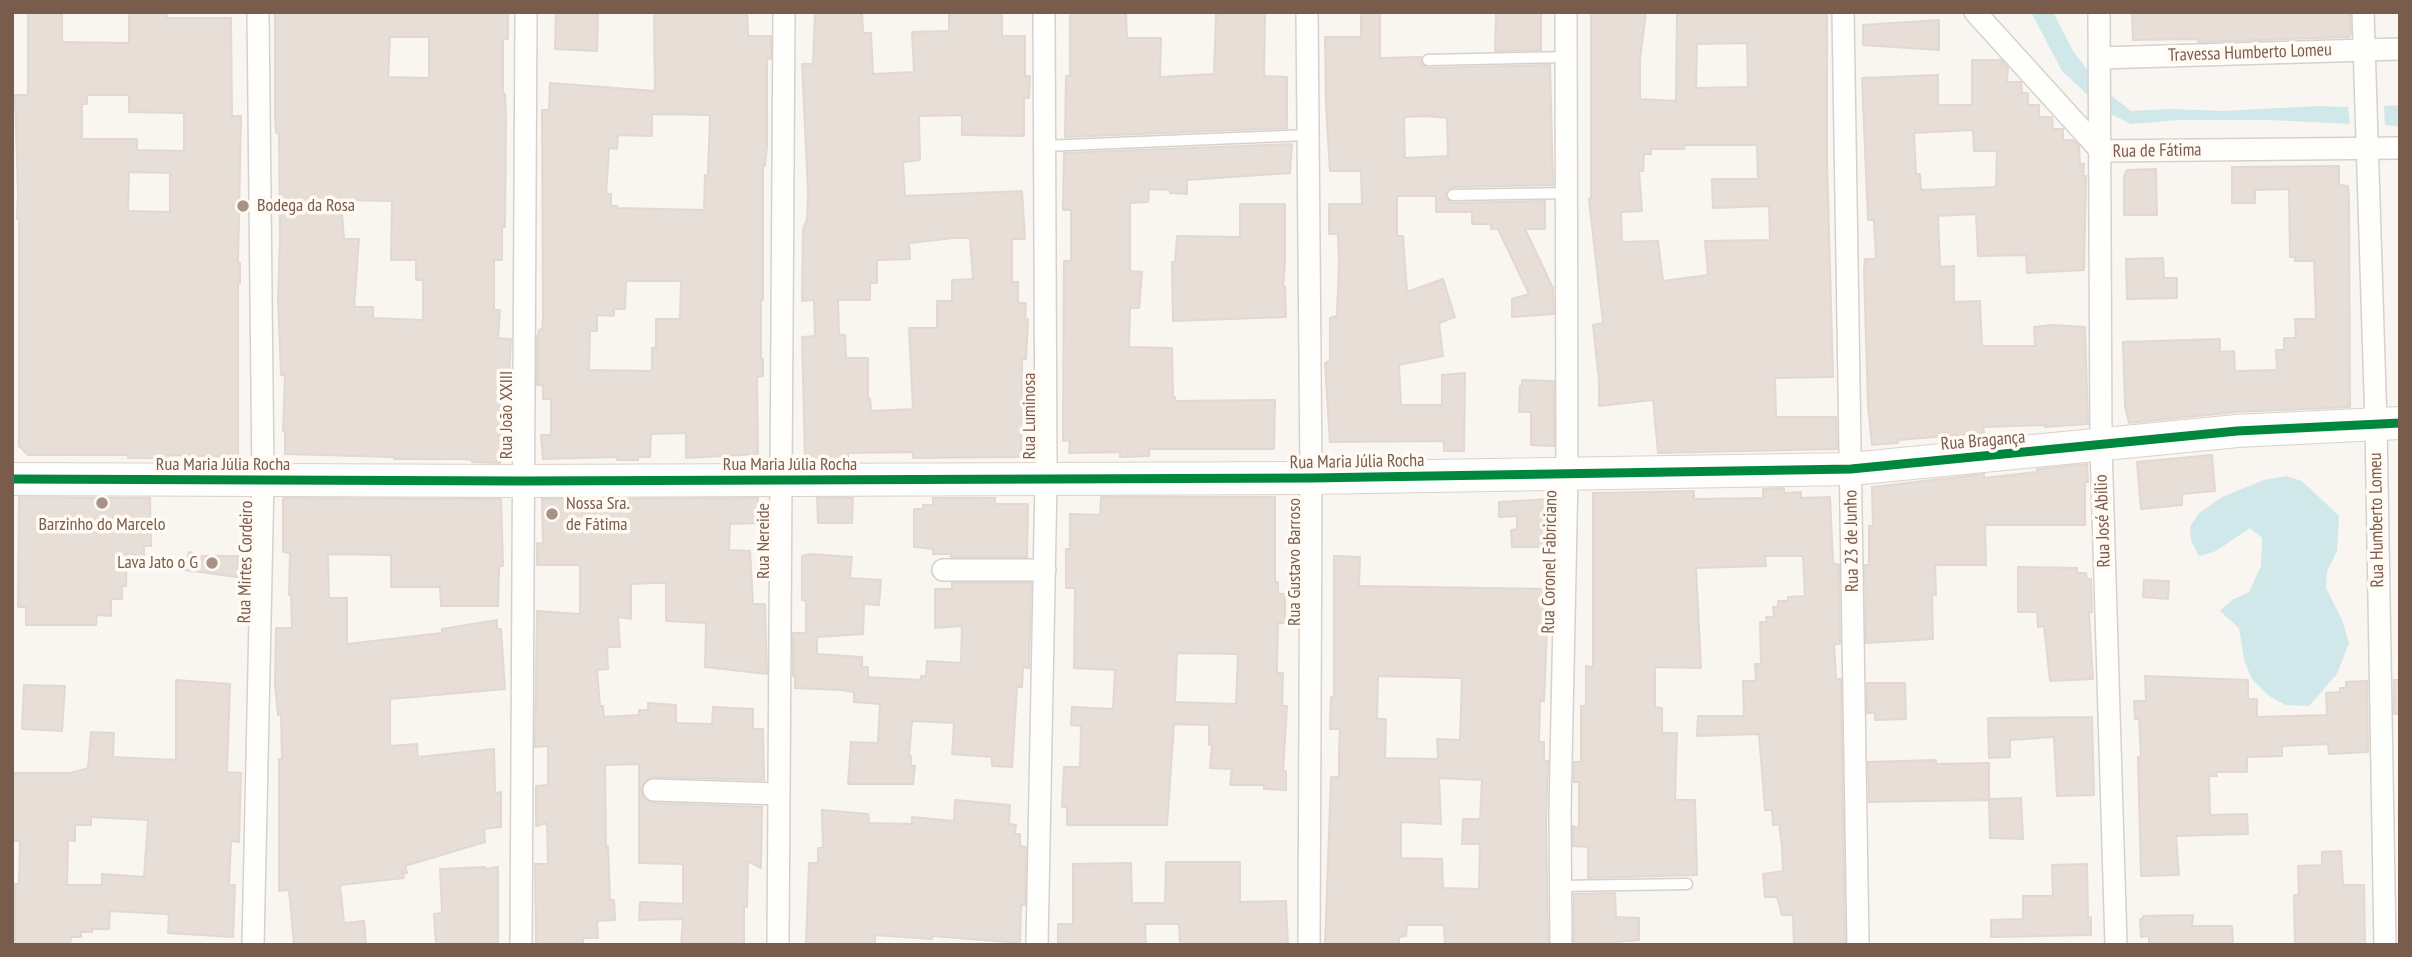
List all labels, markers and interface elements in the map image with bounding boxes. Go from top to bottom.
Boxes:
street label: Travessa Humberto Lomeu [2168,39,2332,67]
street label: Rua de Fátima [2112,139,2202,163]
place label: Bodega da Rosa [257,195,355,217]
marker: Bodega da Rosa [235,198,251,214]
street label: Rua João XXIII [496,371,518,459]
street label: Rua Luminosa [1019,372,1041,460]
street label: Rua Bragança [1940,427,2026,455]
street label: Rua Maria Júlia Rocha [1290,450,1424,474]
street label: Rua Humberto Lomeu [2365,452,2389,588]
street label: Rua Maria Júlia Rocha [156,454,290,476]
street label: Rua Maria Júlia Rocha [723,454,857,476]
street label: Rua José Abílio [2091,474,2115,568]
street label: Rua Coronel Fabriciano [1538,490,1562,634]
street label: Rua 23 de Junho [1840,490,1864,592]
place label: Nossa Sra. de Fátima [566,493,630,536]
marker: Barzinho do Marcelo [94,495,110,511]
street label: Rua Gustavo Barroso [1284,498,1306,626]
street label: Rua Mirtes Cordeiro [234,501,258,623]
street label: Rua Nereide [753,503,775,579]
marker: Nossa Sra. de Fátima [544,506,560,522]
place label: Barzinho do Marcelo [39,514,165,536]
place label: Lava Jato o G [117,552,198,574]
marker: Lava Jato o G [204,555,220,571]

